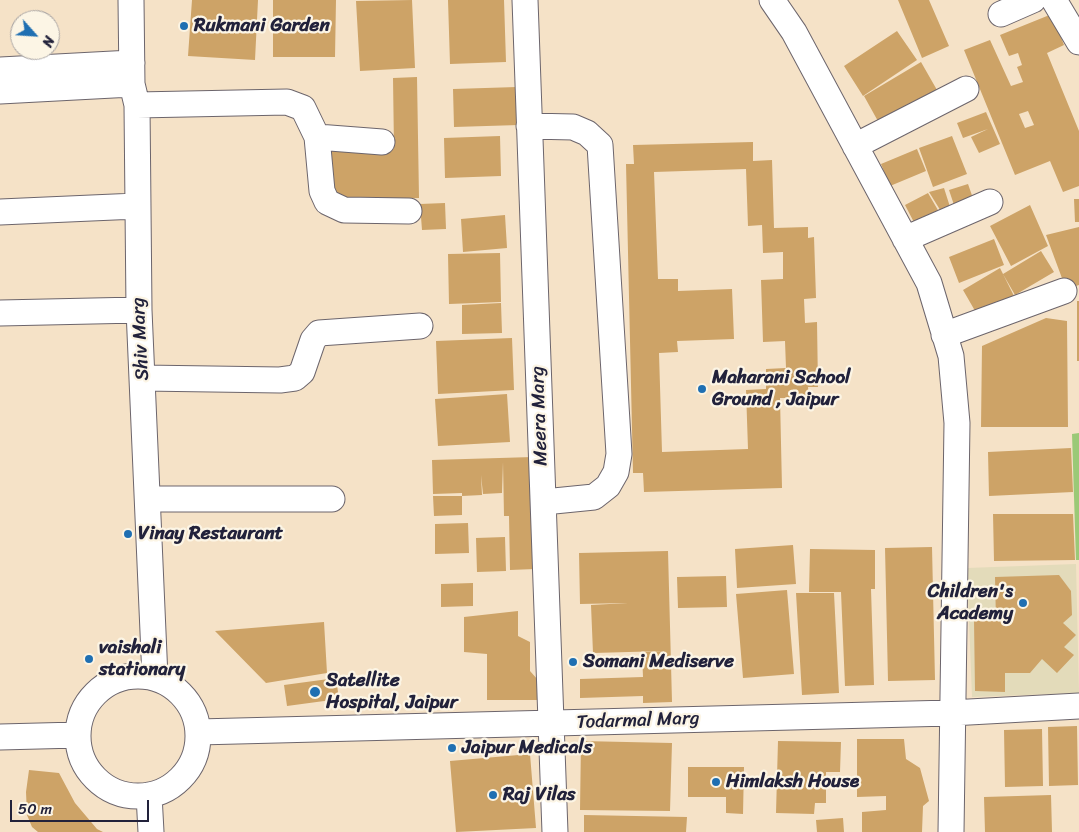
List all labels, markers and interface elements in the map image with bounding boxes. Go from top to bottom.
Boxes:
north arrow [10,10,60,60]
place label: Rukmani Garden [194,15,330,37]
marker: Rukmani Garden [178,20,190,32]
text: N [35,32,61,51]
street label: Shiv Marg [127,297,155,381]
street label: Meera Marg [527,366,553,466]
place label: Maharani School Ground , Jaipur [712,367,850,411]
marker: Maharani School Ground , Jaipur [696,383,708,395]
place label: Vinay Restaurant [138,523,283,545]
marker: Vinay Restaurant [122,528,134,540]
place label: Children's Academy [928,581,1013,625]
marker: Children's Academy [1017,597,1029,609]
place label: vaishali stationary [99,637,185,681]
place label: Somani Mediserve [583,651,734,673]
marker: vaishali stationary [83,653,95,665]
marker: Somani Mediserve [567,656,579,668]
place label: Satellite Hospital, Jaipur [326,670,457,714]
marker: Satellite Hospital, Jaipur [308,685,322,699]
street label: Todarmal Marg [576,707,700,735]
place label: Jaipur Medicals [462,737,592,759]
marker: Jaipur Medicals [446,742,458,754]
place label: Himlaksh House [726,771,859,793]
marker: Himlaksh House [710,776,722,788]
place label: Raj Vilas [503,784,575,806]
marker: Raj Vilas [487,789,499,801]
scale bar [12,790,151,822]
text: 50 m [18,796,52,822]

